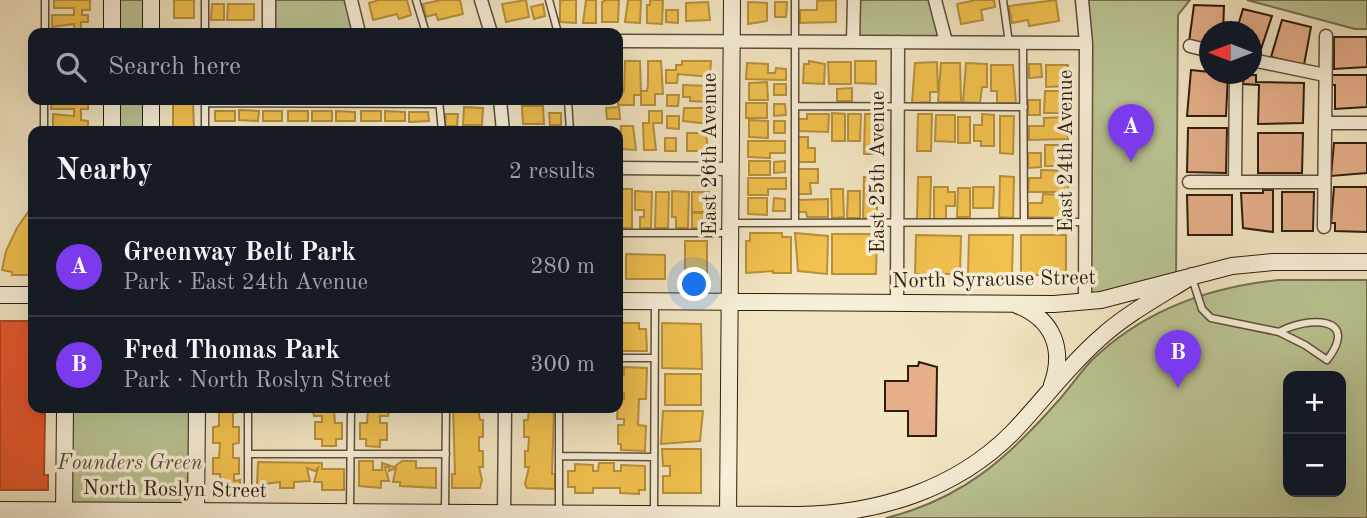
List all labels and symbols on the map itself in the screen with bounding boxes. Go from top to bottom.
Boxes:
north arrow [1199,21,1262,84]
street label: East 24th Avenue [1056,70,1077,232]
street label: East 26th Avenue [700,73,721,235]
street label: East 25th Avenue [868,91,889,253]
pin: A [1108,104,1154,162]
your location [677,267,711,301]
street label: North Syracuse Street [892,268,1096,292]
pin: B [1155,330,1201,388]
park label: Founders Green [56,453,203,474]
street label: North Roslyn Street [83,478,267,502]

